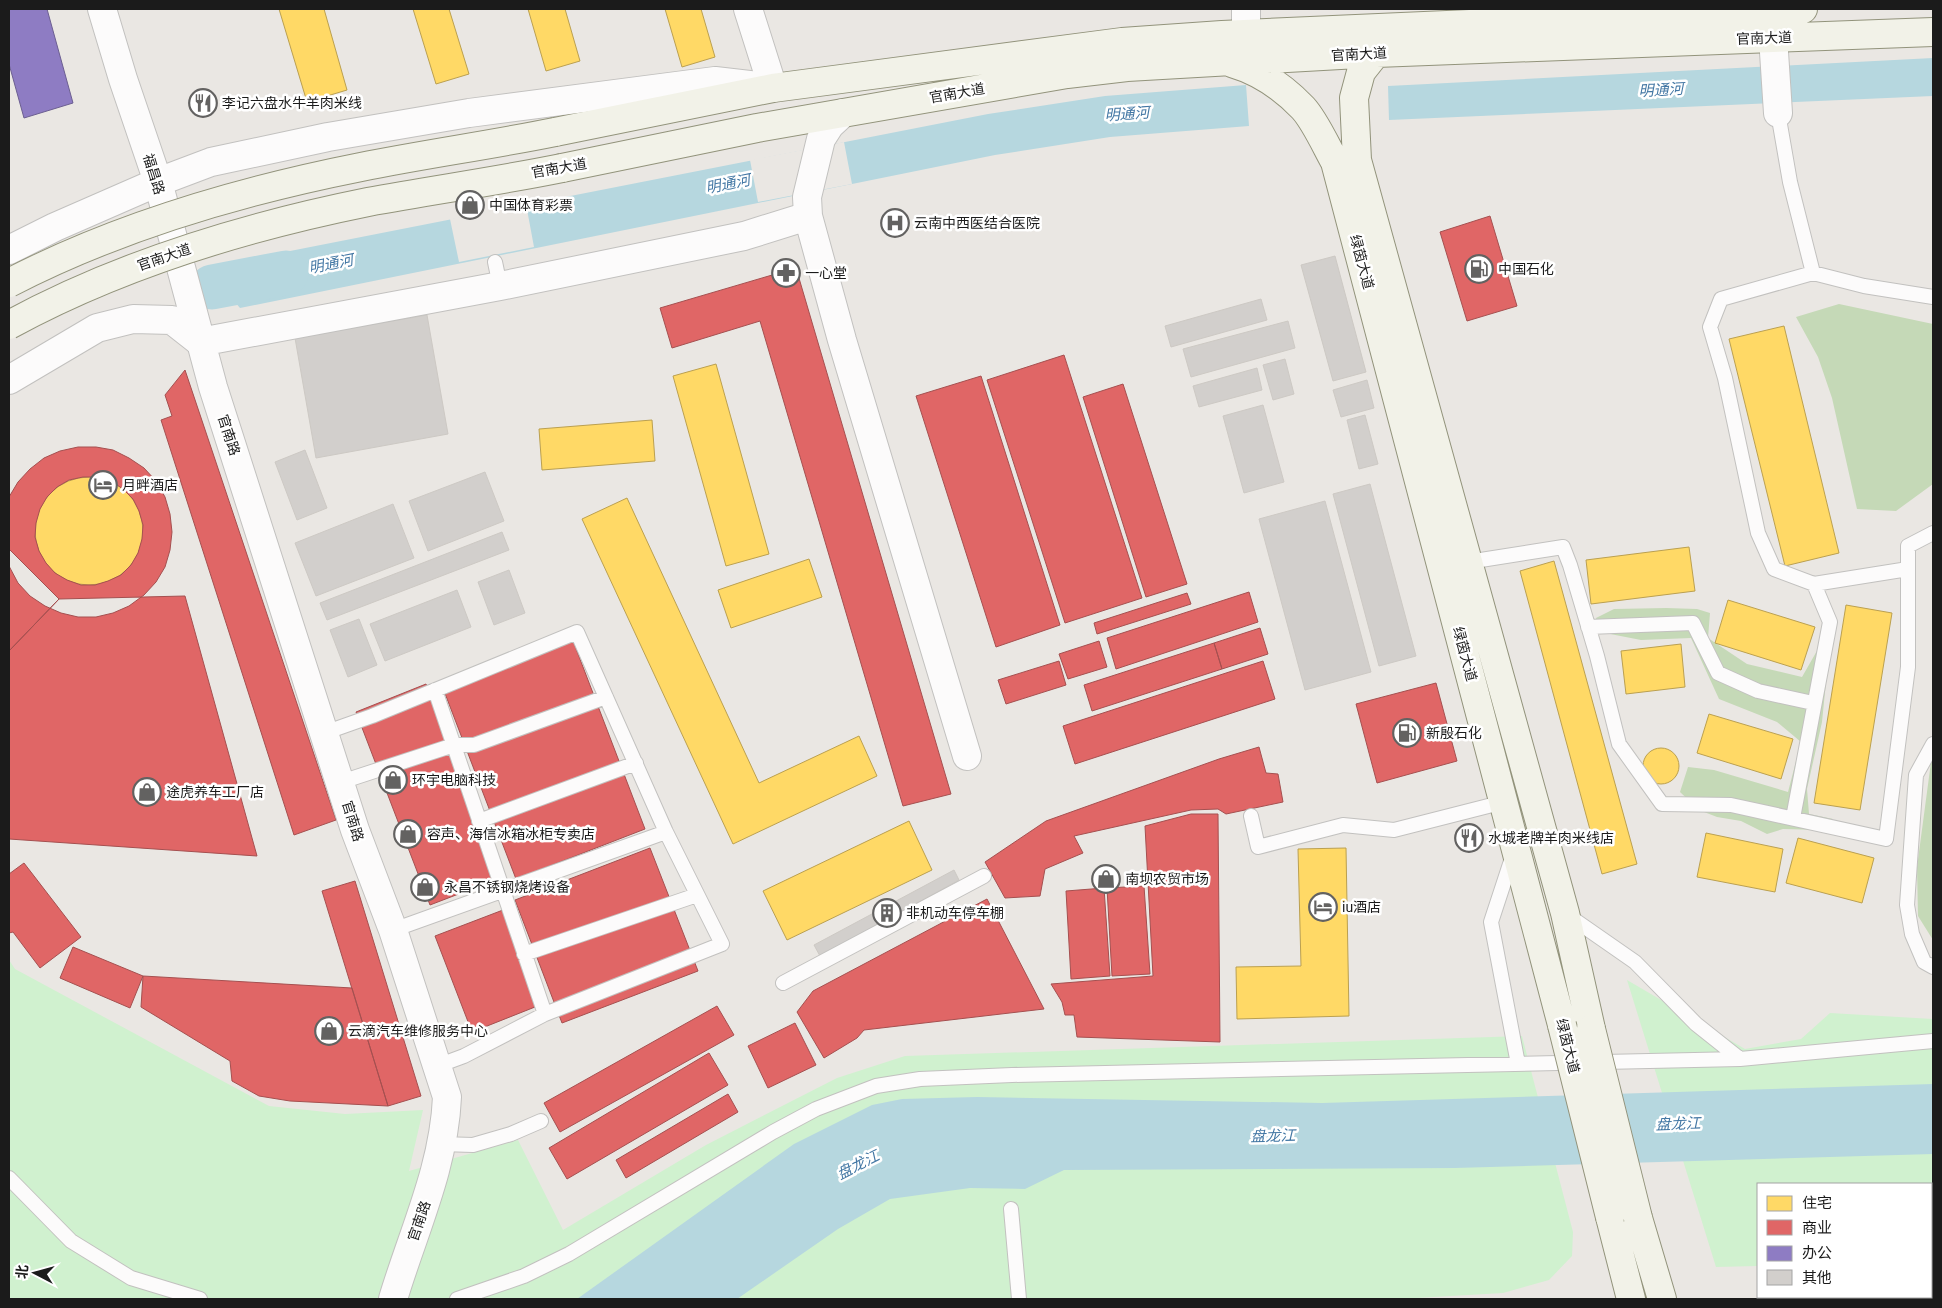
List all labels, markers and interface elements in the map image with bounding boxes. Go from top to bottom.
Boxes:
street label: 官南大道 [1736,29,1792,47]
street label: 官南大道 [1331,45,1387,63]
street label: 官南大道 [928,80,986,106]
water label: 明通河 [1638,80,1687,100]
restaurant icon: 李记六盘水牛羊肉米线 [188,88,218,118]
place label: 李记六盘水牛羊肉米线 [222,95,362,111]
water label: 明通河 [1104,103,1153,125]
street label: 福昌路 [140,152,168,196]
street label: 官南大道 [530,155,588,181]
water label: 明通河 [704,170,755,197]
shop icon: 中国体育彩票 [455,190,485,220]
place label: 中国体育彩票 [489,197,573,213]
hospital icon: 云南中西医结合医院 [880,208,910,238]
place label: 云南中西医结合医院 [914,215,1040,231]
street label: 绿茵大道 [1347,233,1377,291]
street label: 官南大道 [135,240,193,274]
water label: 明通河 [307,250,358,277]
fuel station icon: 中国石化 [1464,254,1494,284]
pharmacy icon: 一心堂 [771,258,801,288]
place label: 中国石化 [1498,261,1554,277]
place label: 一心堂 [805,265,847,281]
street label: 官南路 [215,413,243,457]
hotel icon: 月畔酒店 [88,470,118,500]
place label: 月畔酒店 [122,477,178,493]
street label: 绿茵大道 [1450,625,1480,683]
fuel station icon: 新殷石化 [1392,718,1422,748]
place label: 新殷石化 [1426,725,1482,741]
shop icon: 环宇电脑科技 [378,765,408,795]
place label: 环宇电脑科技 [412,772,496,788]
shop icon: 途虎养车工厂店 [132,777,162,807]
place label: 途虎养车工厂店 [166,784,264,800]
street label: 官南路 [339,799,367,843]
shop icon: 容声、海信冰箱冰柜专卖店 [393,819,423,849]
restaurant icon: 水城老牌羊肉米线店 [1454,823,1484,853]
place label: 容声、海信冰箱冰柜专卖店 [427,826,595,842]
place label: 水城老牌羊肉米线店 [1488,830,1614,846]
shop icon: 南坝农贸市场 [1091,864,1121,894]
place label: 南坝农贸市场 [1125,871,1209,887]
shop icon: 永昌不锈钢烧烤设备 [410,872,440,902]
place label: 永昌不锈钢烧烤设备 [444,879,570,895]
hotel icon: iu酒店 [1308,892,1338,922]
building icon: 非机动车停车棚 [872,898,902,928]
place label: iu酒店 [1342,899,1381,915]
place label: 非机动车停车棚 [906,905,1004,921]
shop icon: 云滴汽车维修服务中心 [314,1016,344,1046]
street label: 绿茵大道 [1553,1017,1583,1075]
place label: 云滴汽车维修服务中心 [348,1023,488,1039]
water label: 盘龙江 [1655,1114,1703,1134]
water label: 盘龙江 [1250,1127,1298,1145]
water label: 盘龙江 [834,1146,884,1183]
legend [1757,1183,1932,1298]
text: 住宅 [1802,1194,1832,1212]
street label: 官南路 [405,1199,433,1243]
text: 商业 [1802,1219,1832,1237]
text: 办公 [1802,1244,1832,1262]
north arrow [10,1248,60,1298]
text: 北 [13,1264,31,1279]
text: 其他 [1802,1269,1832,1287]

